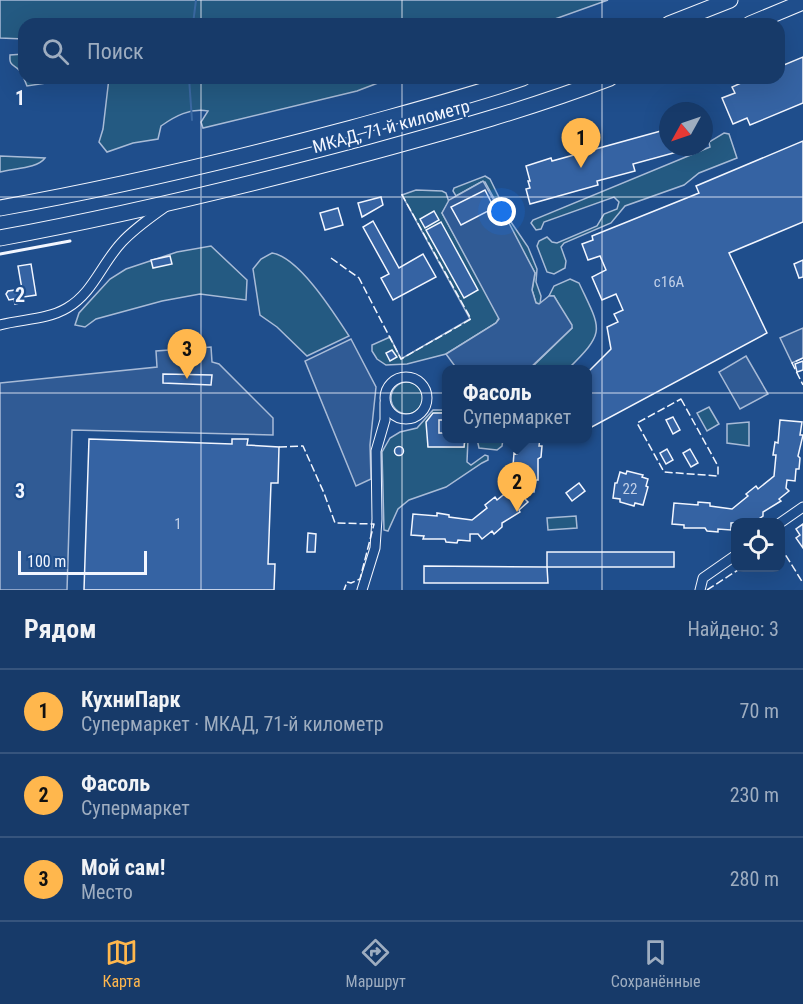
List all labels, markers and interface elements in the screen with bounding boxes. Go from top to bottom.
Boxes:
search box [18,18,785,84]
icon: search [39,35,72,68]
text: Поиск [87,39,144,64]
text: 1 [15,86,25,110]
street label: МКАД, 71-й километр [310,95,472,157]
north arrow [659,102,713,156]
pin: 1 [562,118,600,168]
your location [487,197,516,226]
house number: с16А [654,273,685,291]
text: 2 [15,283,25,307]
pin: 3 [168,330,207,379]
popup [442,365,592,443]
text: Фасоль [463,380,532,405]
text: Супермаркет [463,405,571,429]
pin: 2 [498,462,536,512]
text: 3 [15,479,25,503]
house number: 22 [623,480,637,498]
house number: 1 [174,515,182,533]
map controls [731,518,785,572]
button: locate [731,518,785,572]
scale bar [18,548,147,576]
text: 100 m [27,552,66,571]
text: Рядом [24,614,96,644]
text: Найдено: 3 [687,617,779,641]
text: КухниПарк [81,687,181,712]
text: 1 [38,699,49,723]
text: 70 m [740,699,779,723]
text: Супермаркет · МКАД, 71-й километр [81,712,384,736]
text: Фасоль [81,771,150,796]
text: 2 [38,783,49,807]
text: 230 m [730,783,779,807]
text: Супермаркет [81,796,190,820]
text: Мой сам! [81,855,166,880]
text: 3 [38,867,49,891]
text: 280 m [730,867,779,891]
text: Место [81,880,133,904]
tab: Карта [102,936,141,991]
tab: Маршрут [346,936,406,991]
tab: Сохранённые [611,936,701,991]

